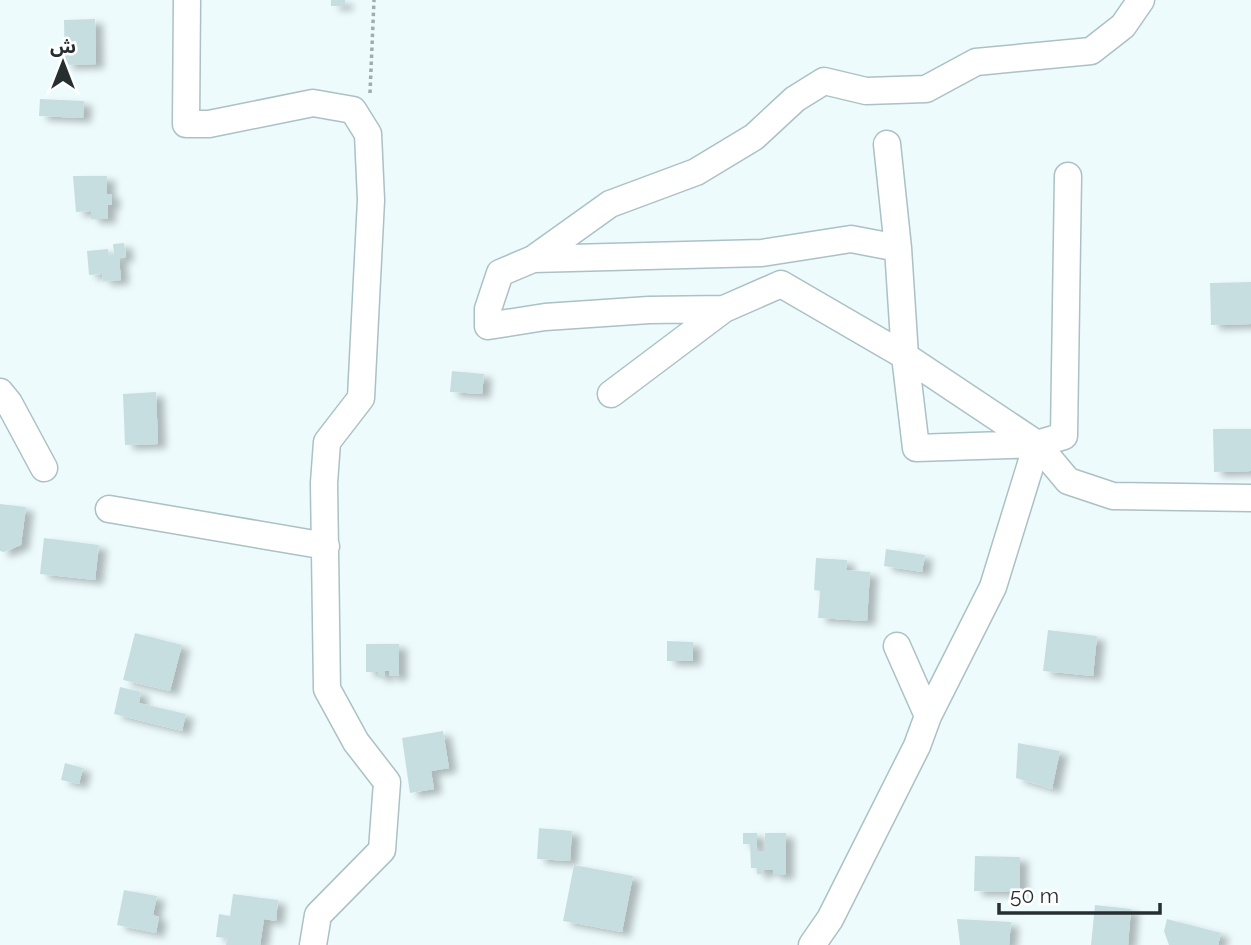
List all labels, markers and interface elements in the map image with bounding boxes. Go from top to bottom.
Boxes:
north arrow [28,28,98,98]
text: ش [50,35,76,57]
scale bar [999,872,1160,916]
text: 50 m [1010,883,1059,908]

